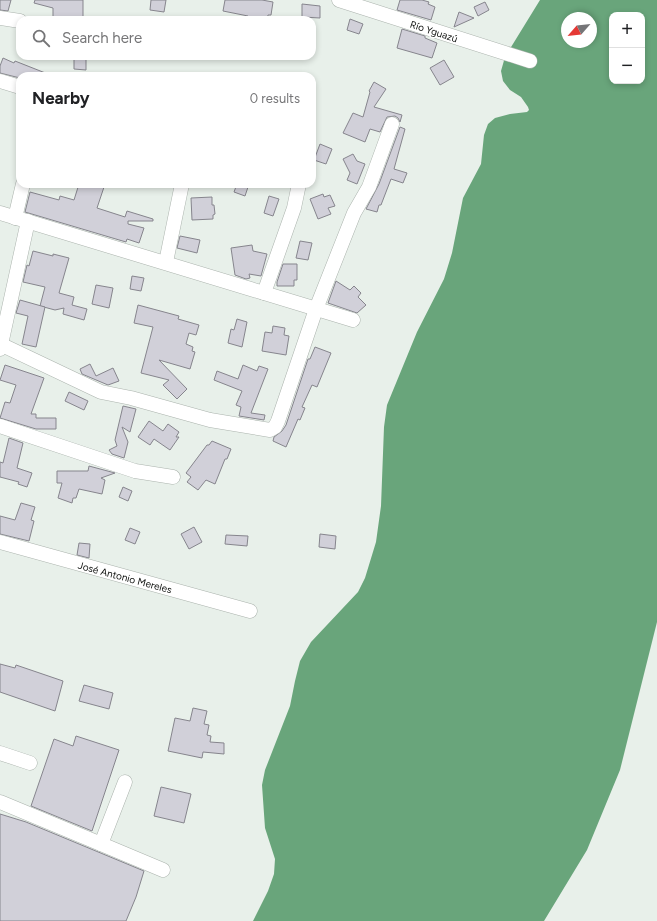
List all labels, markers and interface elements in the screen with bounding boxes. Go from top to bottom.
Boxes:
north arrow [561,12,597,48]
map controls [609,12,645,84]
button: + [609,12,645,48]
search box [16,16,316,60]
street label: Río Yguazú [408,18,459,45]
icon: search [30,27,52,49]
text: Search here [62,29,142,47]
button: − [609,48,645,84]
text: Nearby [32,88,90,108]
text: 0 results [250,91,300,106]
street label: José Antonio Mereles [76,559,174,596]

